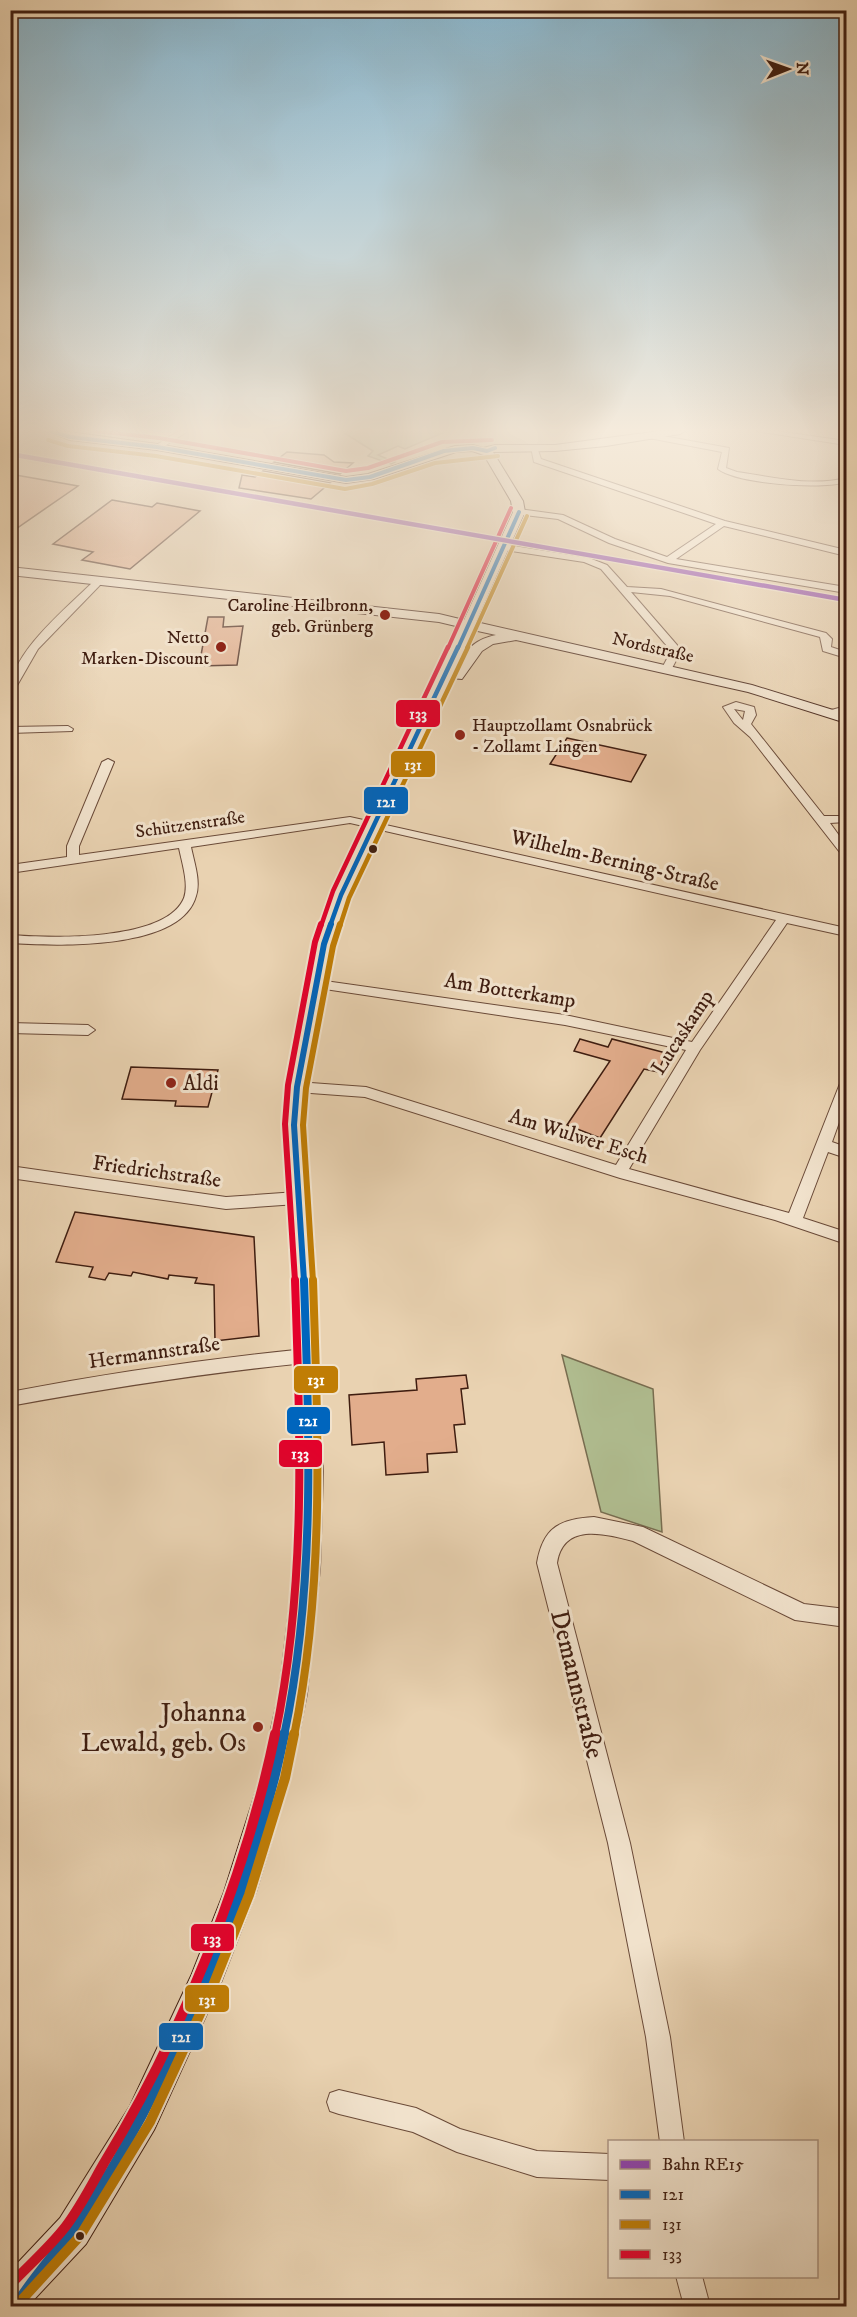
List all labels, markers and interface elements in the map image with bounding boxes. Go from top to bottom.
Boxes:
north arrow [758,39,818,99]
text: N [792,62,812,75]
place label: Caroline Heilbronn, geb. Grünberg [227,595,373,638]
marker: Caroline Heilbronn, geb. Grünberg [378,608,392,622]
place label: Netto Marken-Discount [81,627,209,670]
street label: Nordstraße [610,628,696,668]
marker: Netto Marken-Discount [214,640,228,654]
line badge: 133 [395,699,441,728]
text: 133 [409,704,427,724]
place label: Hauptzollamt Osnabrück - Zollamt Lingen [472,715,653,758]
marker: Hauptzollamt Osnabrück - Zollamt Lingen [453,728,467,742]
line badge: 131 [390,750,436,778]
text: 131 [404,755,422,775]
line badge: 121 [363,786,409,815]
text: 121 [376,792,396,812]
street label: Schützenstraße [134,806,246,844]
street label: Wilhelm-Berning-Straße [507,824,722,898]
unlabelled marker [367,843,379,855]
street label: Am Botterkamp [442,968,577,1014]
street label: Lucaskamp [646,985,720,1080]
place label: Aldi [183,1071,219,1097]
marker: Aldi [164,1076,178,1090]
street label: Am Wulwer Esch [506,1103,652,1171]
street label: Friedrichstraße [91,1150,223,1194]
street label: Hermannstraße [87,1331,222,1375]
line badge: 131 [293,1365,339,1394]
text: 131 [307,1370,325,1390]
line badge: 121 [286,1406,331,1435]
text: 121 [298,1411,318,1431]
line badge: 133 [278,1439,323,1468]
text: 133 [291,1444,309,1464]
street label: Demannstraße [542,1607,611,1762]
place label: Johanna Lewald, geb. Os [81,1697,246,1760]
marker: Johanna Lewald, geb. Os [251,1720,265,1734]
line badge: 133 [190,1923,235,1952]
text: 133 [203,1929,221,1949]
line badge: 131 [184,1984,230,2013]
text: 131 [198,1990,216,2010]
line badge: 121 [158,2022,204,2051]
text: 121 [171,2027,191,2047]
legend [608,2140,818,2278]
text: Bahn RE15 [662,2154,744,2176]
text: 121 [662,2184,684,2206]
text: 131 [662,2214,682,2236]
unlabelled marker [74,2230,86,2242]
text: 133 [662,2244,682,2266]

